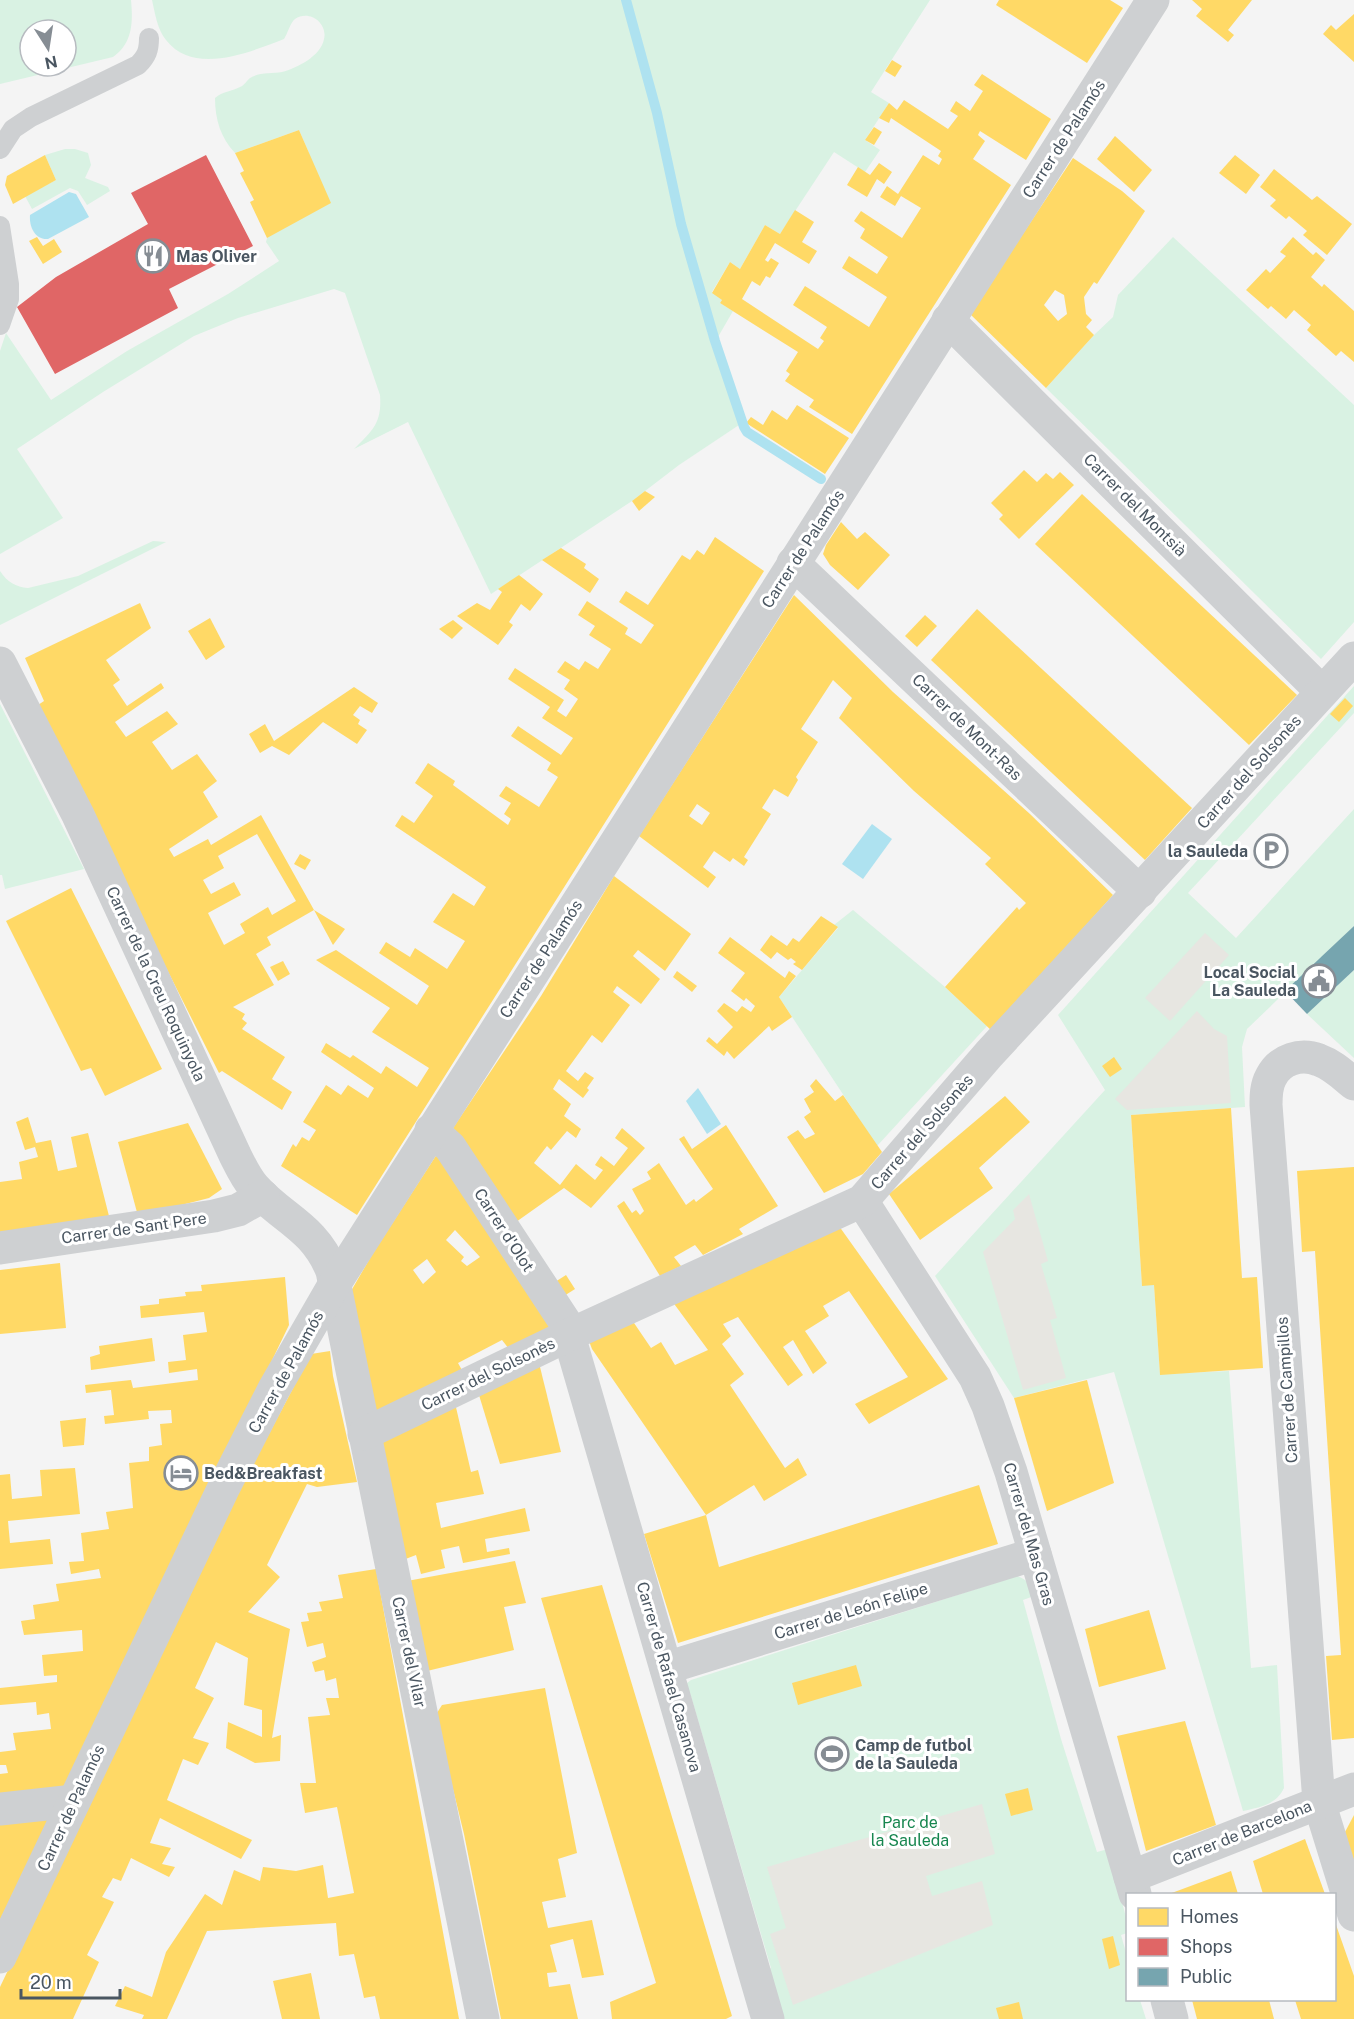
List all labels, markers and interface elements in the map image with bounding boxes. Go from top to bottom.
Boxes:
north arrow [18,18,78,78]
text: N [43,52,59,73]
street label: Carrer de Palamós [1019,76,1109,202]
restaurant icon: Mas Oliver [135,238,171,274]
place label: Mas Oliver [176,247,257,266]
street label: Carrer del Montsià [1080,450,1190,560]
street label: Carrer de Palamós [758,486,848,612]
street label: Carrer de Mont-Ras [908,670,1026,784]
street label: Carrer del Solsonès [1193,711,1305,833]
parking icon: la Sauleda [1253,833,1289,869]
place label: la Sauleda [1168,842,1248,861]
street label: Carrer de la Creu Roquinyola [102,883,210,1085]
street label: Carrer de Palamós [496,896,586,1022]
place label: Local Social La Sauleda [1204,963,1296,1000]
public building icon: Local Social La Sauleda [1301,963,1337,999]
street label: Carrer del Solsonès [867,1071,977,1193]
street label: Carrer d'Olot [470,1185,538,1275]
street label: Carrer de Sant Pere [60,1208,208,1248]
street label: Carrer de Palamós [244,1308,328,1436]
street label: Carrer de Campillos [1272,1316,1302,1464]
street label: Carrer del Solsonès [418,1333,558,1415]
hotel icon: Bed&Breakfast [163,1455,199,1491]
street label: Carrer del Mas Gras [999,1460,1059,1608]
place label: Bed&Breakfast [204,1464,323,1483]
street label: Carrer de León Felipe [772,1579,930,1643]
street label: Carrer de Rafael Casanova [633,1580,705,1774]
street label: Carrer del Vilar [388,1595,430,1709]
sports icon: Camp de futbol de la Sauleda [814,1736,850,1772]
place label: Camp de futbol de la Sauleda [855,1736,972,1773]
street label: Carrer de Palamós [33,1742,109,1874]
street label: Carrer de Barcelona [1170,1796,1314,1870]
park label: Parc de la Sauleda [871,1813,949,1850]
legend [1126,1893,1336,2001]
text: Homes [1180,1906,1239,1927]
text: Shops [1180,1936,1232,1957]
scale bar [21,1962,120,2000]
text: Public [1180,1966,1232,1987]
text: 20 m [30,1972,72,1993]

